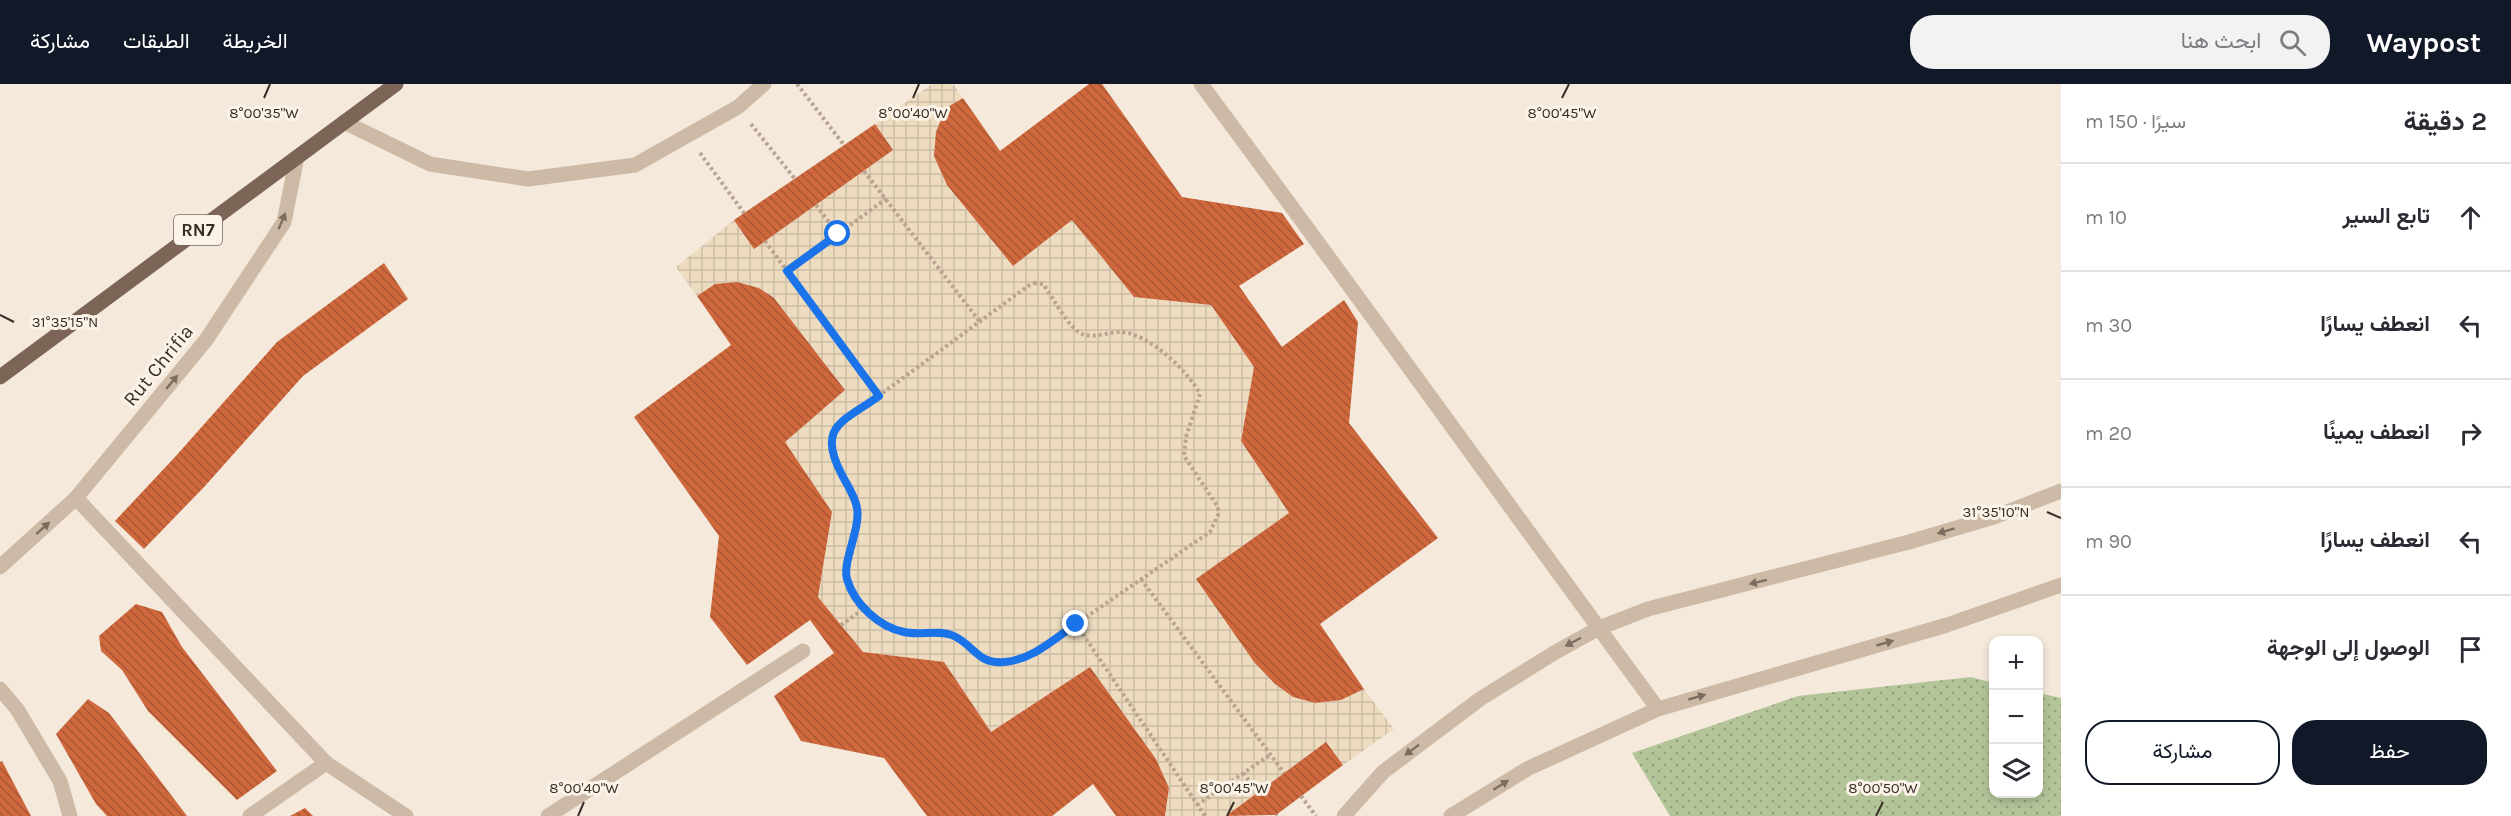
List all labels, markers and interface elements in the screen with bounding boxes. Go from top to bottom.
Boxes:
search box [1910,15,2330,69]
icon: search [2276,26,2309,59]
text: Waypost [2366,26,2481,59]
text: ابحث هنا [2181,28,2261,54]
text: مشاركة [30,29,90,53]
text: الطبقات [123,29,190,53]
text: الخريطة [223,29,288,53]
text: 8°00'35"W [229,104,299,122]
text: 8°00'40"W [878,104,948,122]
text: 8°00'45"W [1528,104,1597,122]
text: 2 دقيقة [2403,106,2487,137]
text: سيرًا · 150 m [2085,110,2186,133]
icon: ahead [2454,201,2487,234]
text: تابع السير [2342,203,2430,229]
text: 10 m [2085,206,2127,229]
one-way arrow [277,212,287,230]
road number: RN7 [174,215,222,245]
route start [824,220,850,246]
icon: left [2454,309,2487,342]
text: انعطف يسارًا [2320,311,2430,337]
text: 31°35'15"N [32,313,98,331]
text: 30 m [2085,314,2132,337]
street label: Rut Chrifia [119,320,198,411]
one-way arrow [165,375,178,390]
icon: right [2454,417,2487,450]
text: انعطف يمينًا [2323,419,2430,445]
text: 20 m [2085,422,2132,445]
text: 31°35'10"N [1963,503,2029,521]
one-way arrow [35,522,50,535]
icon: left [2454,525,2487,558]
one-way arrow [1937,527,1955,536]
text: انعطف يسارًا [2320,527,2430,553]
text: 90 m [2085,530,2132,553]
one-way arrow [1749,577,1767,587]
route end [1062,610,1088,636]
icon: arrive [2454,633,2487,666]
text: الوصول إلى الوجهة [2267,635,2430,661]
map controls [1989,636,2043,798]
button: + [1989,636,2043,690]
one-way arrow [1565,637,1582,647]
one-way arrow [1876,638,1894,647]
button: − [1989,690,2043,744]
one-way arrow [1688,692,1706,701]
button: مشاركة [2085,720,2280,785]
button: حفظ [2292,720,2487,785]
one-way arrow [1404,744,1419,756]
button: layers [1989,744,2043,798]
text: 8°00'40"W [549,779,619,797]
text: 8°00'45"W [1200,779,1269,797]
text: 8°00'50"W [1848,779,1918,797]
one-way arrow [1493,780,1509,791]

